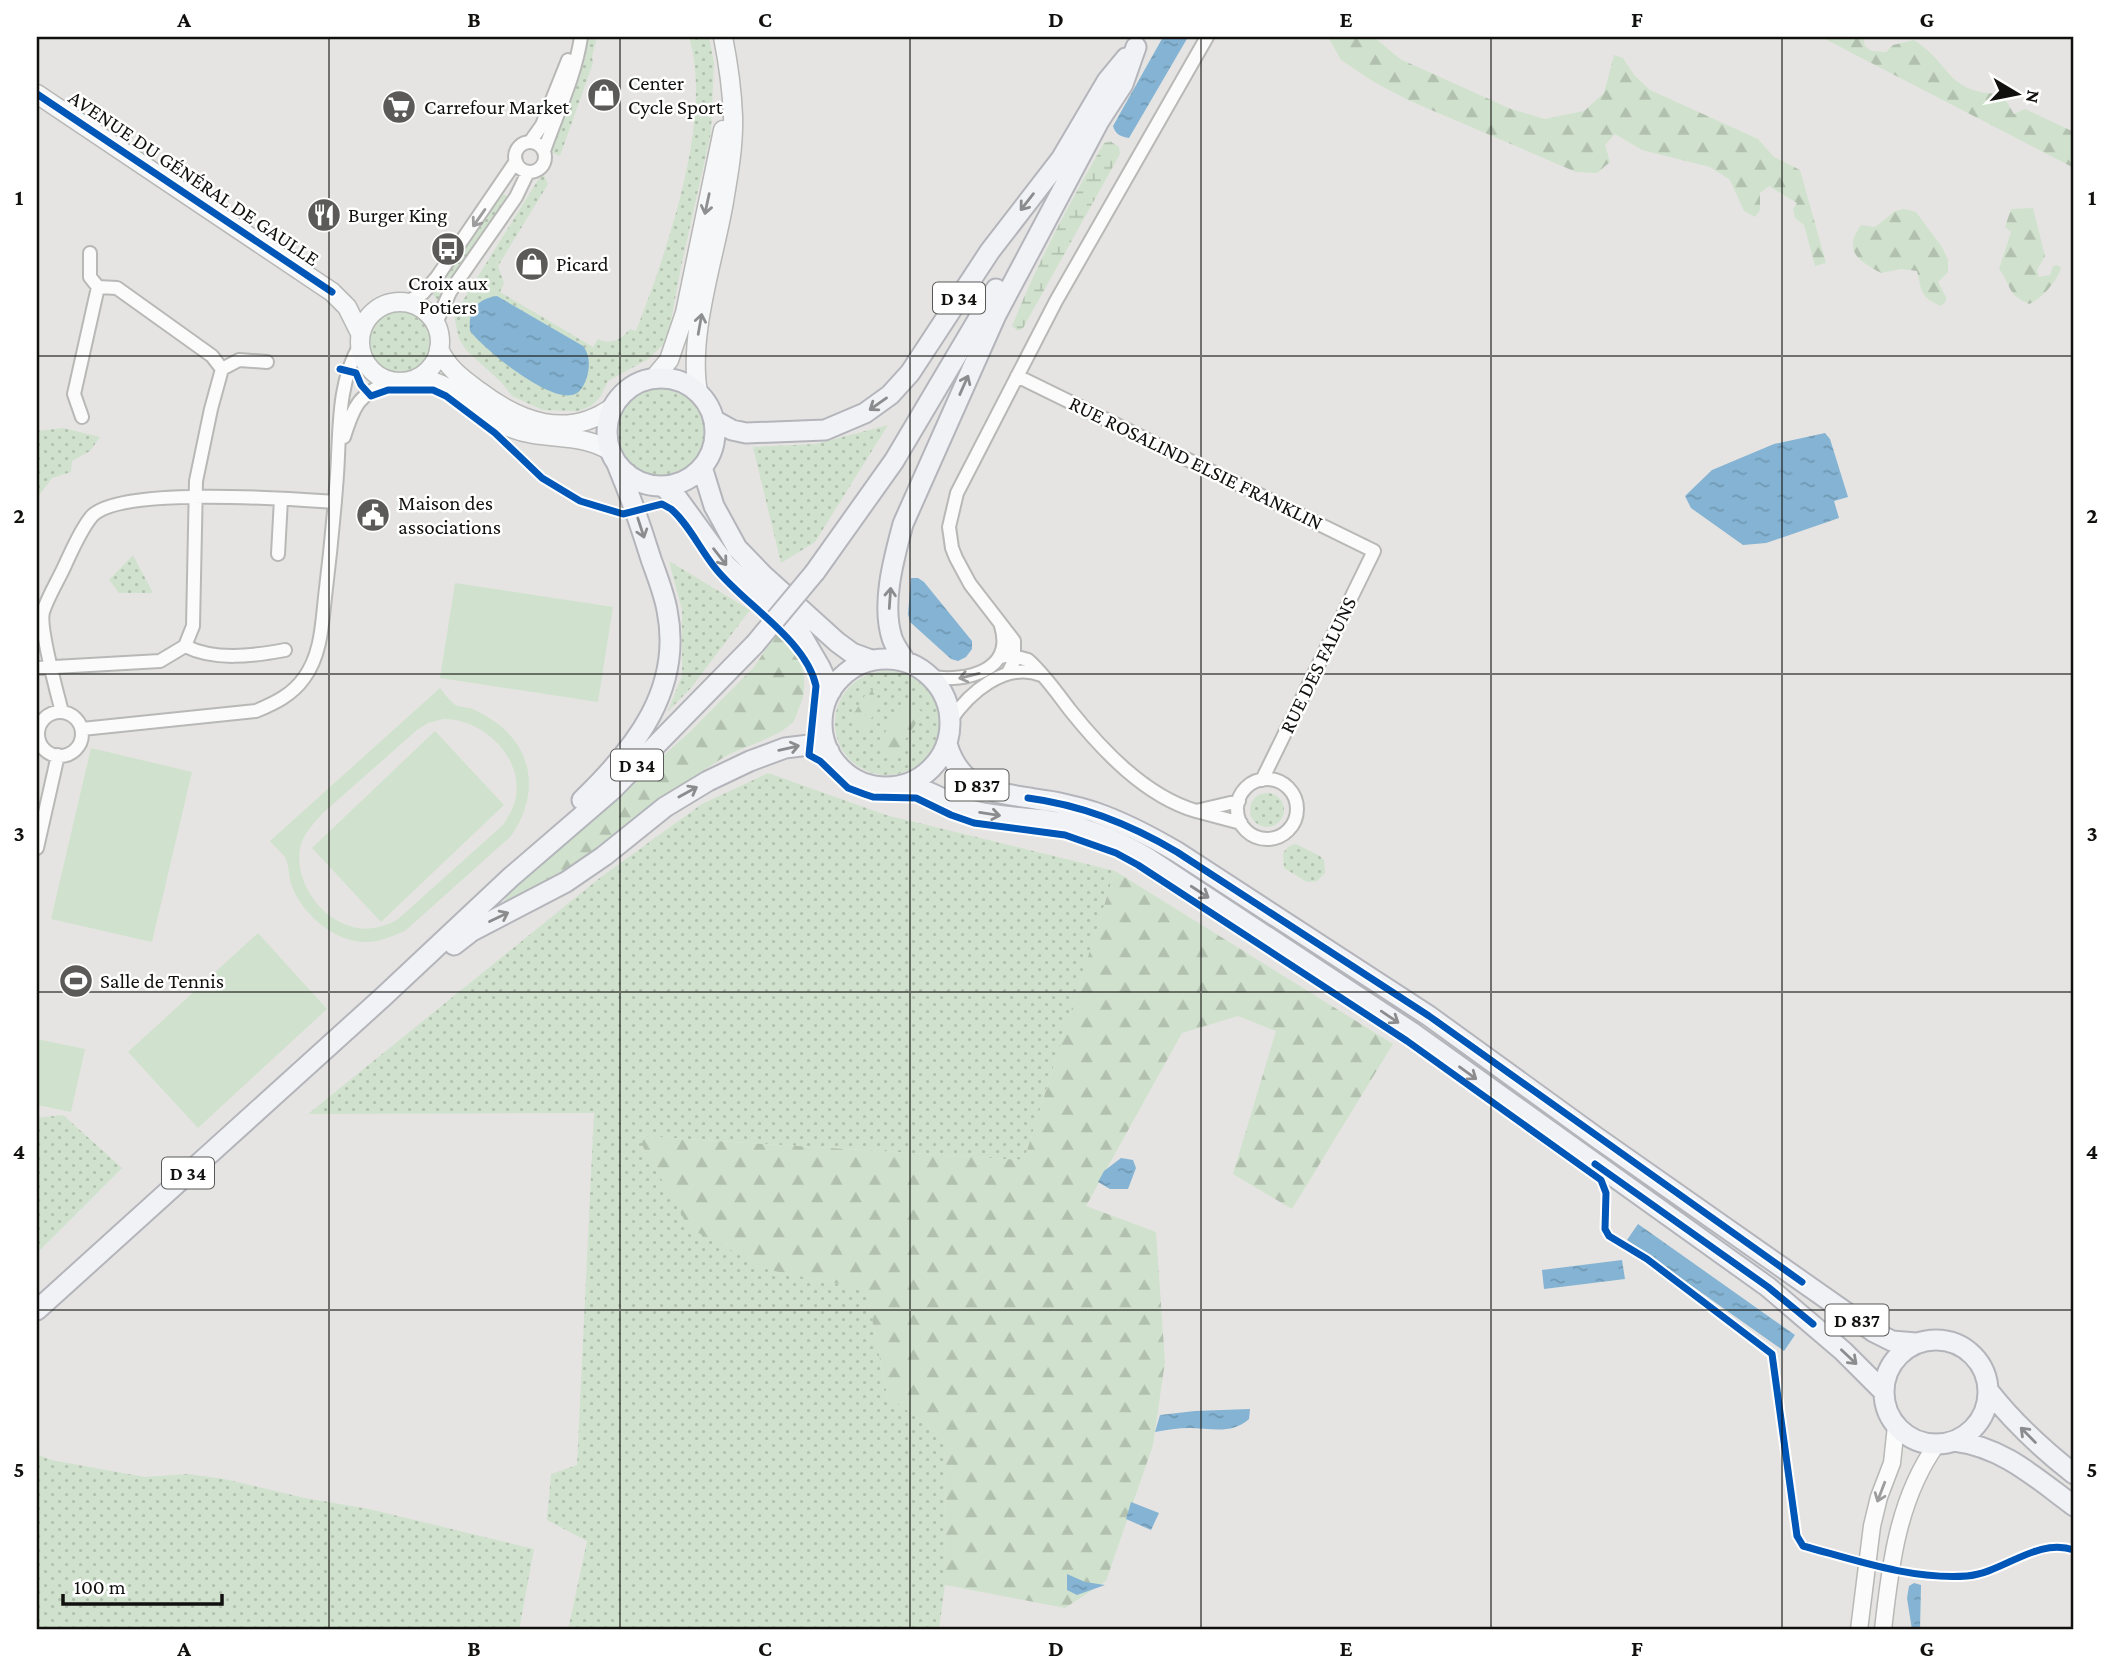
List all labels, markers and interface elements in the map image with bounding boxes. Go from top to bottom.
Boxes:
text: A [176,6,191,32]
text: B [467,6,481,32]
text: C [758,6,772,32]
text: D [1048,6,1064,32]
text: E [1339,6,1353,32]
text: F [1631,6,1643,32]
text: G [1920,6,1935,32]
north arrow [1982,60,2052,130]
place label: Center Cycle Sport [628,71,724,119]
shop icon: Center Cycle Sport [585,76,623,114]
street label: AVENUE DU GÉNÉRAL DE GAULLE [64,85,324,271]
supermarket icon: Carrefour Market [380,88,418,126]
text: N [2022,89,2045,105]
place label: Carrefour Market [424,95,570,119]
text: 1 [15,184,24,210]
text: 1 [2088,184,2097,210]
one-way arrow [700,192,714,215]
one-way arrow [1019,193,1034,211]
restaurant icon: Burger King [305,196,343,234]
place label: Burger King [348,203,447,227]
one-way arrow [472,208,486,227]
bus stop icon: Croix aux Potiers [429,230,467,268]
shop icon: Picard [513,245,551,283]
place label: Picard [556,252,609,276]
place label: Croix aux Potiers [408,271,488,319]
road number: D 34 [933,282,985,314]
one-way arrow [694,313,707,336]
one-way arrow [958,375,972,396]
street label: RUE ROSALIND ELSIE FRANKLIN [1065,391,1327,535]
one-way arrow [869,397,888,411]
place label: Maison des associations [398,491,501,539]
public building icon: Maison des associations [354,496,392,534]
text: 2 [13,502,25,528]
text: 2 [2086,502,2098,528]
one-way arrow [636,516,648,538]
one-way arrow [712,548,728,566]
one-way arrow [884,587,897,610]
street label: RUE DES FALUNS [1275,593,1361,737]
one-way arrow [958,670,980,683]
one-way arrow [777,741,800,754]
road number: D 34 [611,750,663,780]
road number: D 837 [946,770,1009,800]
one-way arrow [677,785,698,798]
one-way arrow [978,808,1001,821]
text: 3 [13,820,25,846]
text: 3 [2086,820,2098,846]
one-way arrow [1190,885,1209,900]
one-way arrow [488,909,509,923]
sports icon: Salle de Tennis [57,962,95,1000]
place label: Salle de Tennis [100,969,224,993]
one-way arrow [1380,1010,1399,1024]
one-way arrow [1459,1065,1477,1080]
text: 4 [13,1138,25,1164]
text: 4 [2086,1138,2098,1164]
road number: D 34 [162,1158,214,1189]
road number: D 837 [1826,1304,1888,1336]
one-way arrow [1840,1348,1857,1365]
one-way arrow [2020,1426,2037,1443]
text: 5 [13,1456,25,1482]
text: 5 [2086,1456,2098,1482]
one-way arrow [1874,1481,1886,1502]
scale bar [63,1562,222,1606]
text: 100 m [74,1575,126,1599]
text: A [176,1635,191,1661]
text: B [467,1635,481,1661]
text: C [758,1635,772,1661]
text: D [1048,1635,1064,1661]
text: E [1339,1635,1353,1661]
text: F [1631,1635,1643,1661]
text: G [1920,1635,1935,1661]

